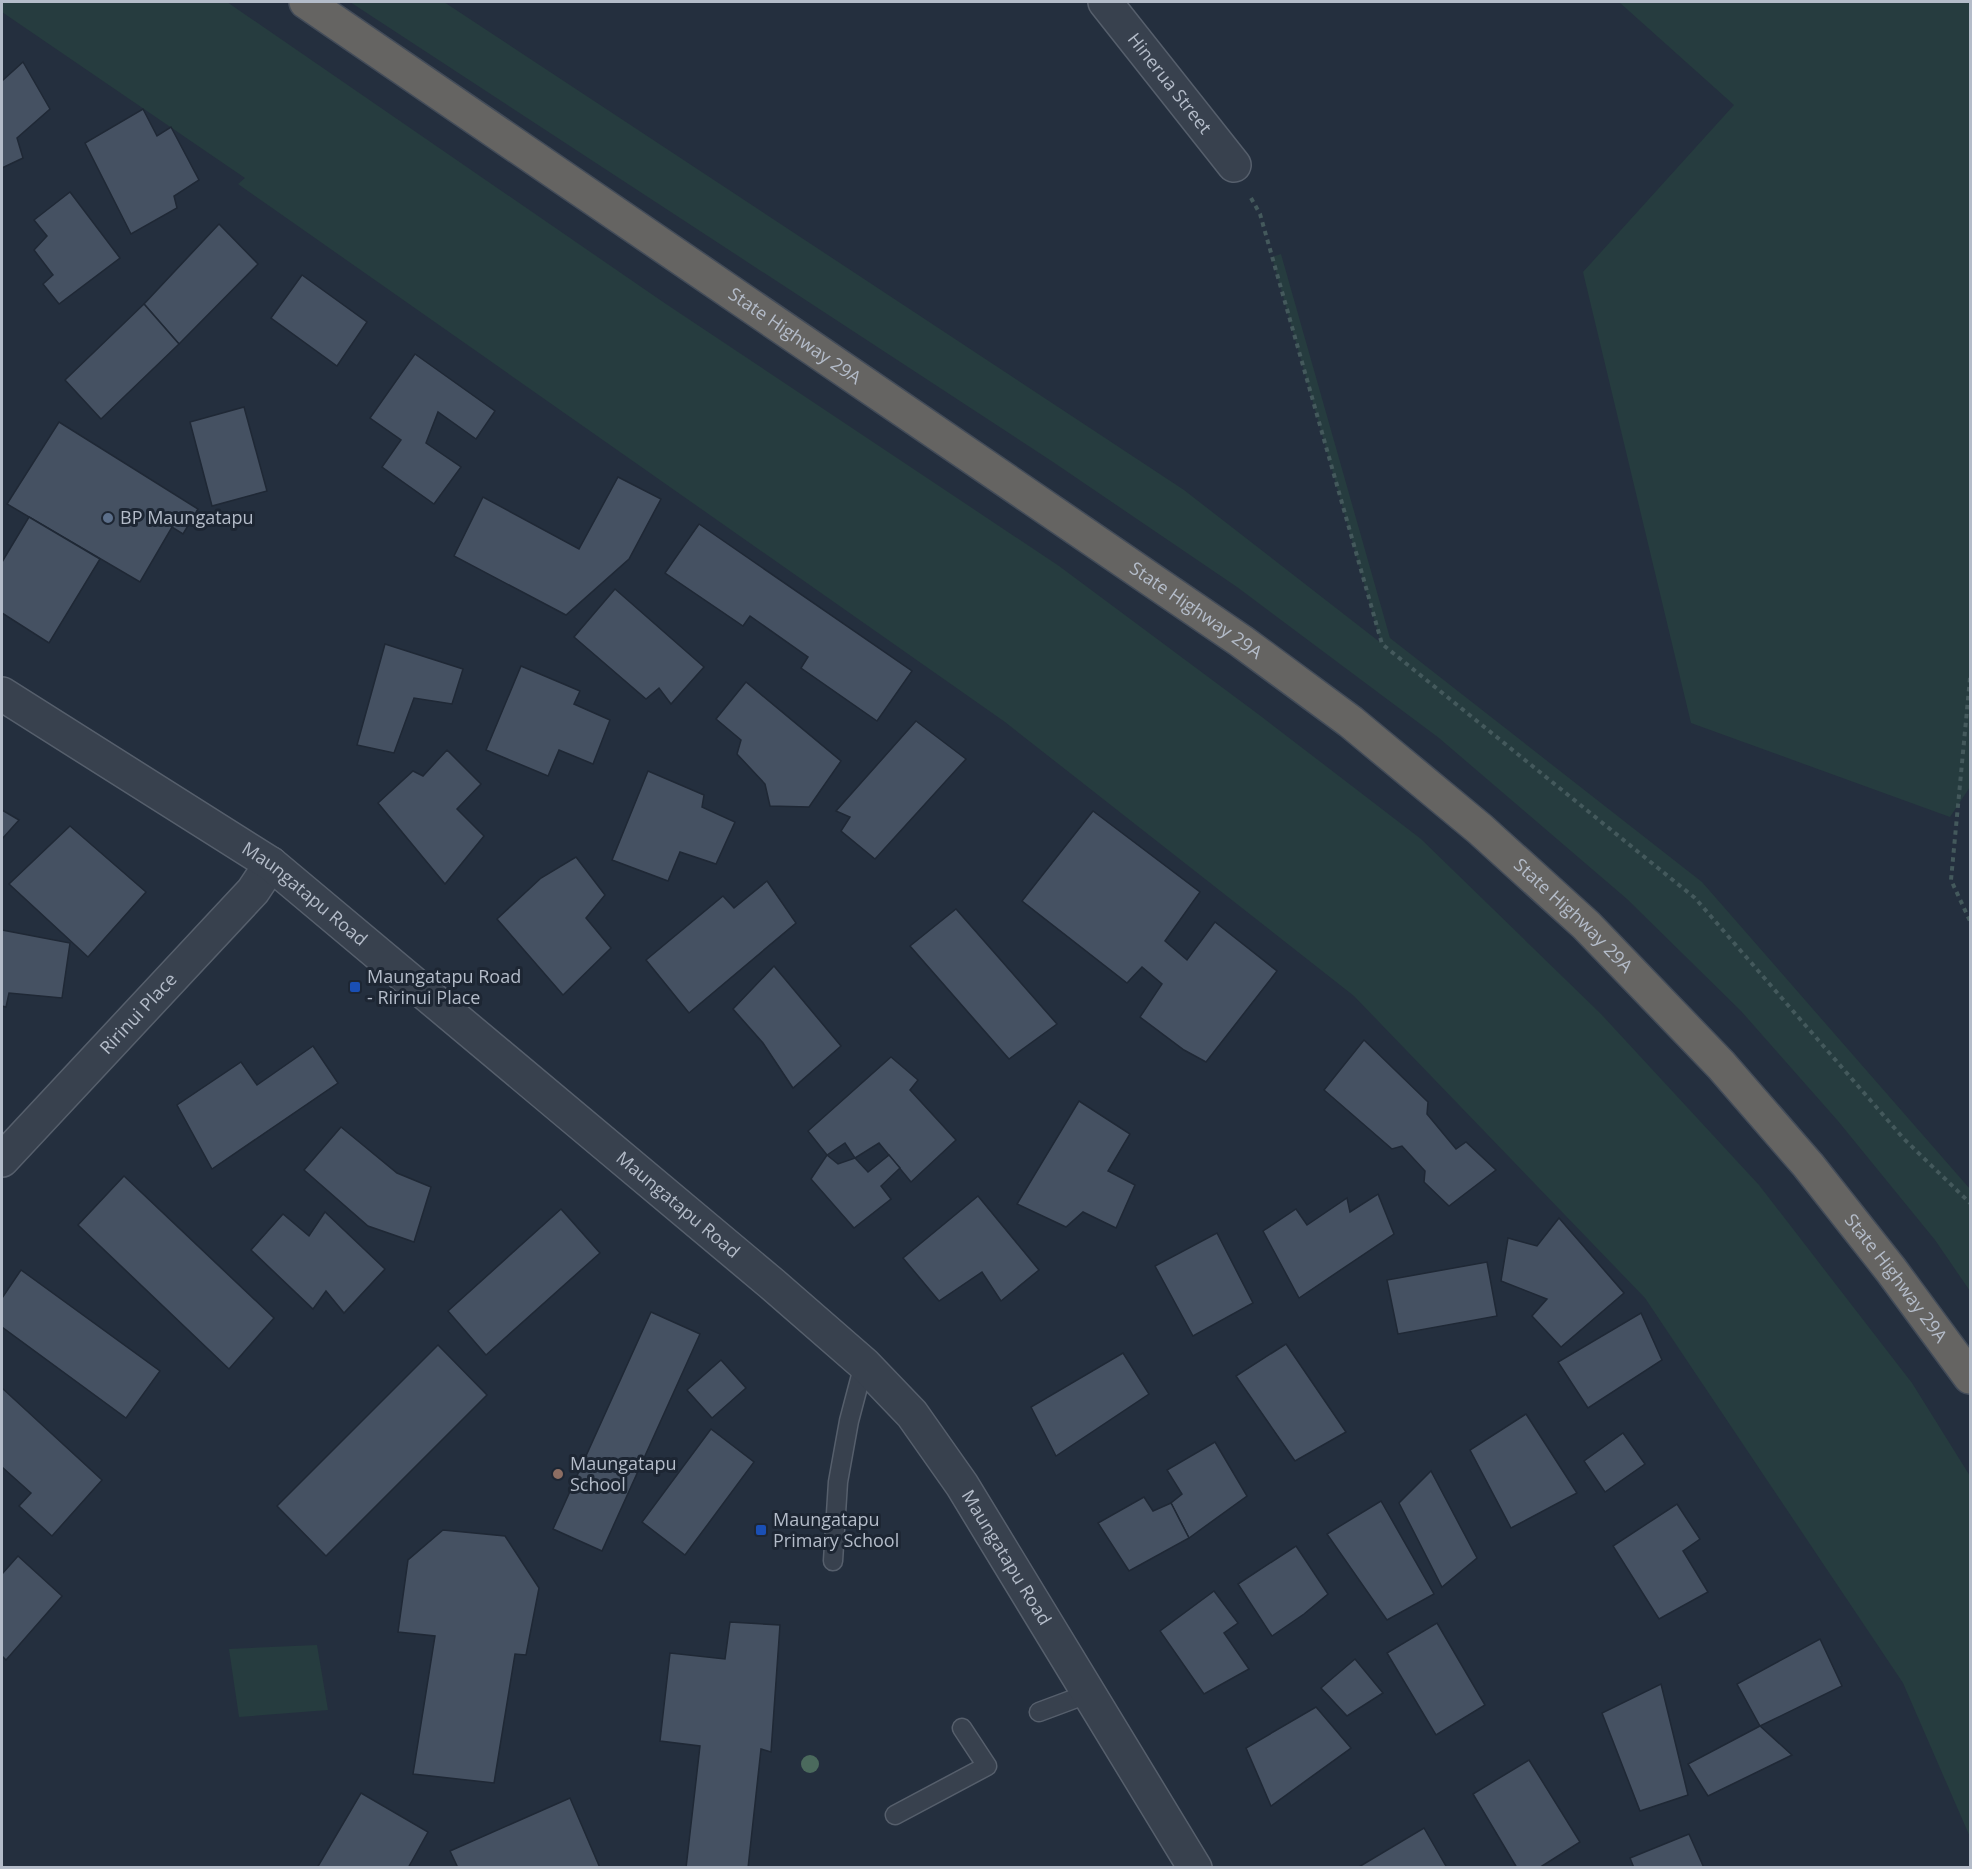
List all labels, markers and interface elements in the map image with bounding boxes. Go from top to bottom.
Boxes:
street label: Hinerua Street [1123,27,1218,138]
street label: State Highway 29A [724,281,867,389]
place label: BP Maungatapu [120,505,254,529]
marker: BP Maungatapu [101,511,115,525]
street label: State Highway 29A [1125,556,1268,664]
street label: Maungatapu Road [238,836,373,951]
street label: State Highway 29A [1509,853,1639,978]
place label: Maungatapu Road - Ririnui Place [367,964,521,1009]
street label: Ririnui Place [94,967,182,1059]
marker: Maungatapu Road - Ririnui Place [348,980,362,994]
street label: Maungatapu Road [612,1145,745,1263]
street label: State Highway 29A [1840,1208,1954,1347]
place label: Maungatapu School [570,1451,677,1496]
marker: Maungatapu School [551,1467,565,1481]
street label: Maungatapu Road [957,1485,1057,1629]
place label: Maungatapu Primary School [773,1507,899,1552]
marker: Maungatapu Primary School [754,1523,768,1537]

